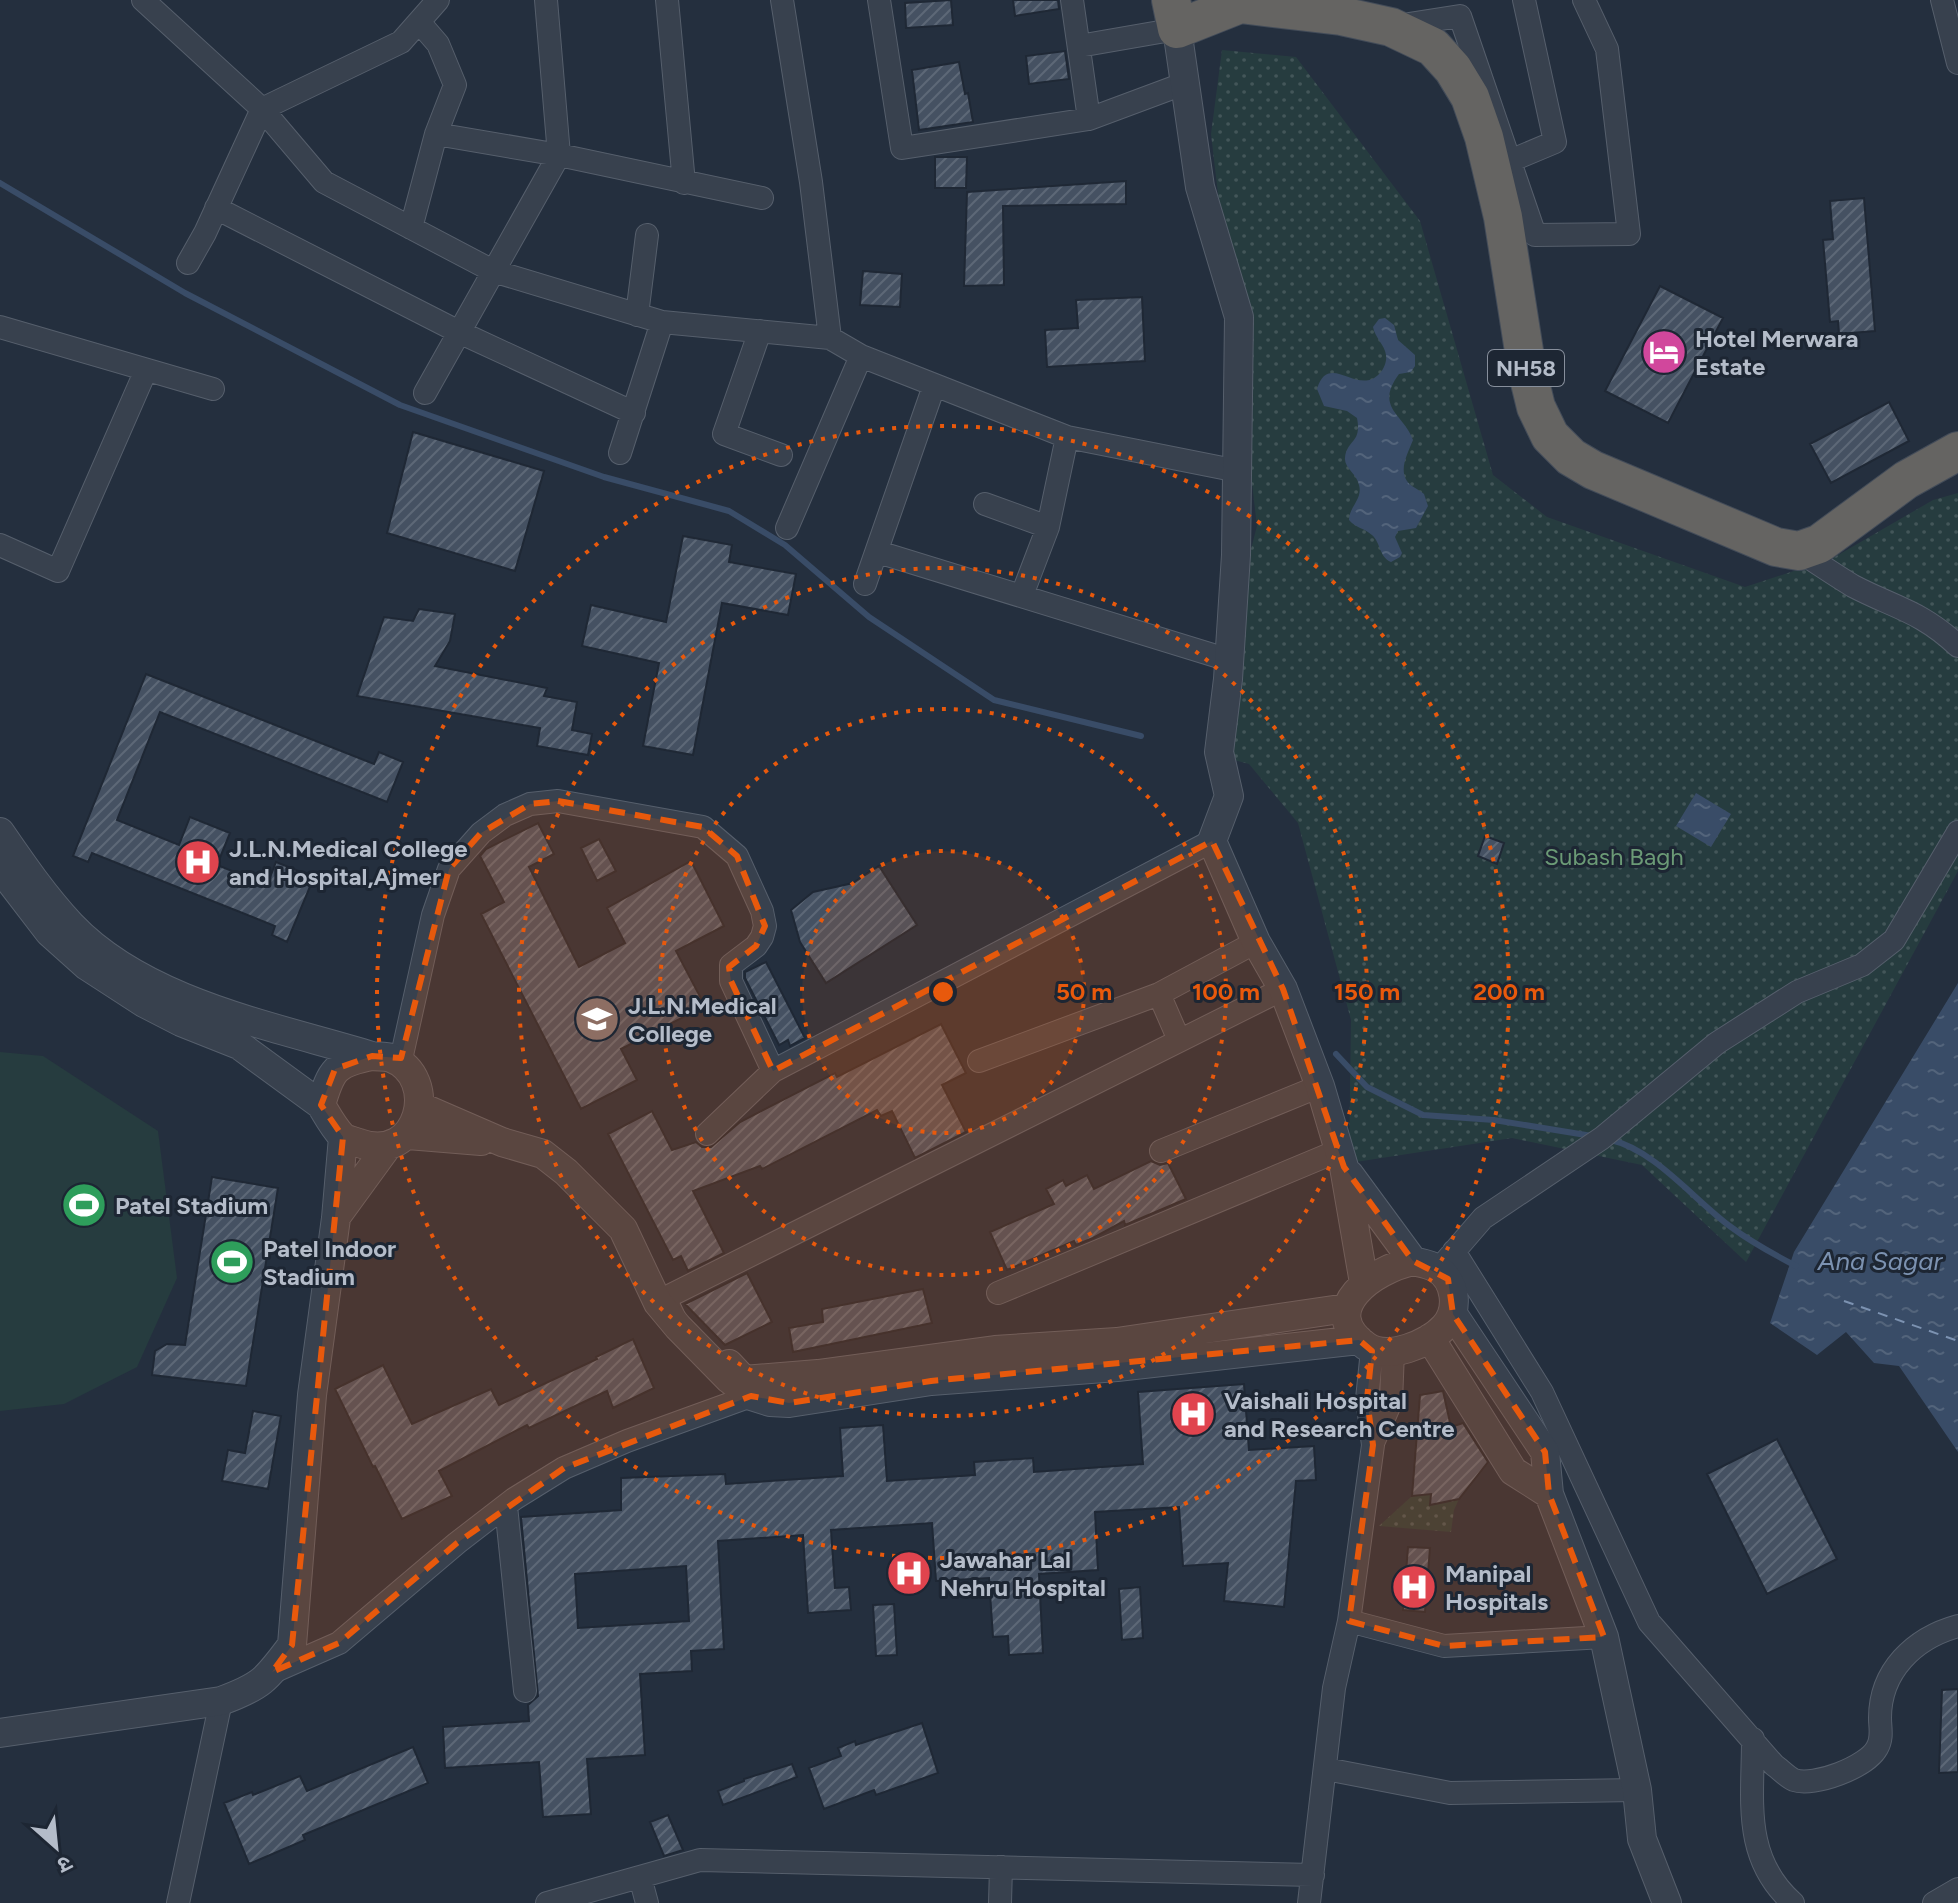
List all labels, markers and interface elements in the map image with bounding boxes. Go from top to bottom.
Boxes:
place label: Hotel Merwara Estate [1695,324,1859,381]
hotel icon: Hotel Merwara Estate [1640,328,1688,376]
road number: NH58 [1488,350,1564,386]
place label: J.L.N.Medical College and Hospital,Ajmer [229,834,468,891]
hospital icon: J.L.N.Medical College and Hospital,Ajmer [174,838,222,886]
park label: Subash Bagh [1544,842,1684,871]
text: 50 m [1056,977,1112,1006]
text: 100 m [1192,977,1260,1006]
text: 150 m [1334,977,1400,1006]
text: 200 m [1473,977,1545,1006]
centre of rings [929,978,957,1006]
place label: J.L.N.Medical College [628,991,777,1048]
school or university icon: J.L.N.Medical College [573,995,621,1043]
sports icon: Patel Stadium [60,1181,108,1229]
place label: Patel Stadium [115,1191,268,1220]
place label: Patel Indoor Stadium [263,1234,396,1291]
sports icon: Patel Indoor Stadium [208,1238,256,1286]
water label: Ana Sagar [1817,1245,1943,1277]
place label: Vaishali Hospital and Research Centre [1224,1386,1454,1443]
hospital icon: Vaishali Hospital and Research Centre [1169,1390,1217,1438]
place label: Jawahar Lal Nehru Hospital [940,1545,1106,1602]
hospital icon: Jawahar Lal Nehru Hospital [885,1549,933,1597]
place label: Manipal Hospitals [1445,1559,1548,1616]
hospital icon: Manipal Hospitals [1390,1563,1438,1611]
north arrow [16,1807,96,1887]
text: उ [52,1849,77,1880]

